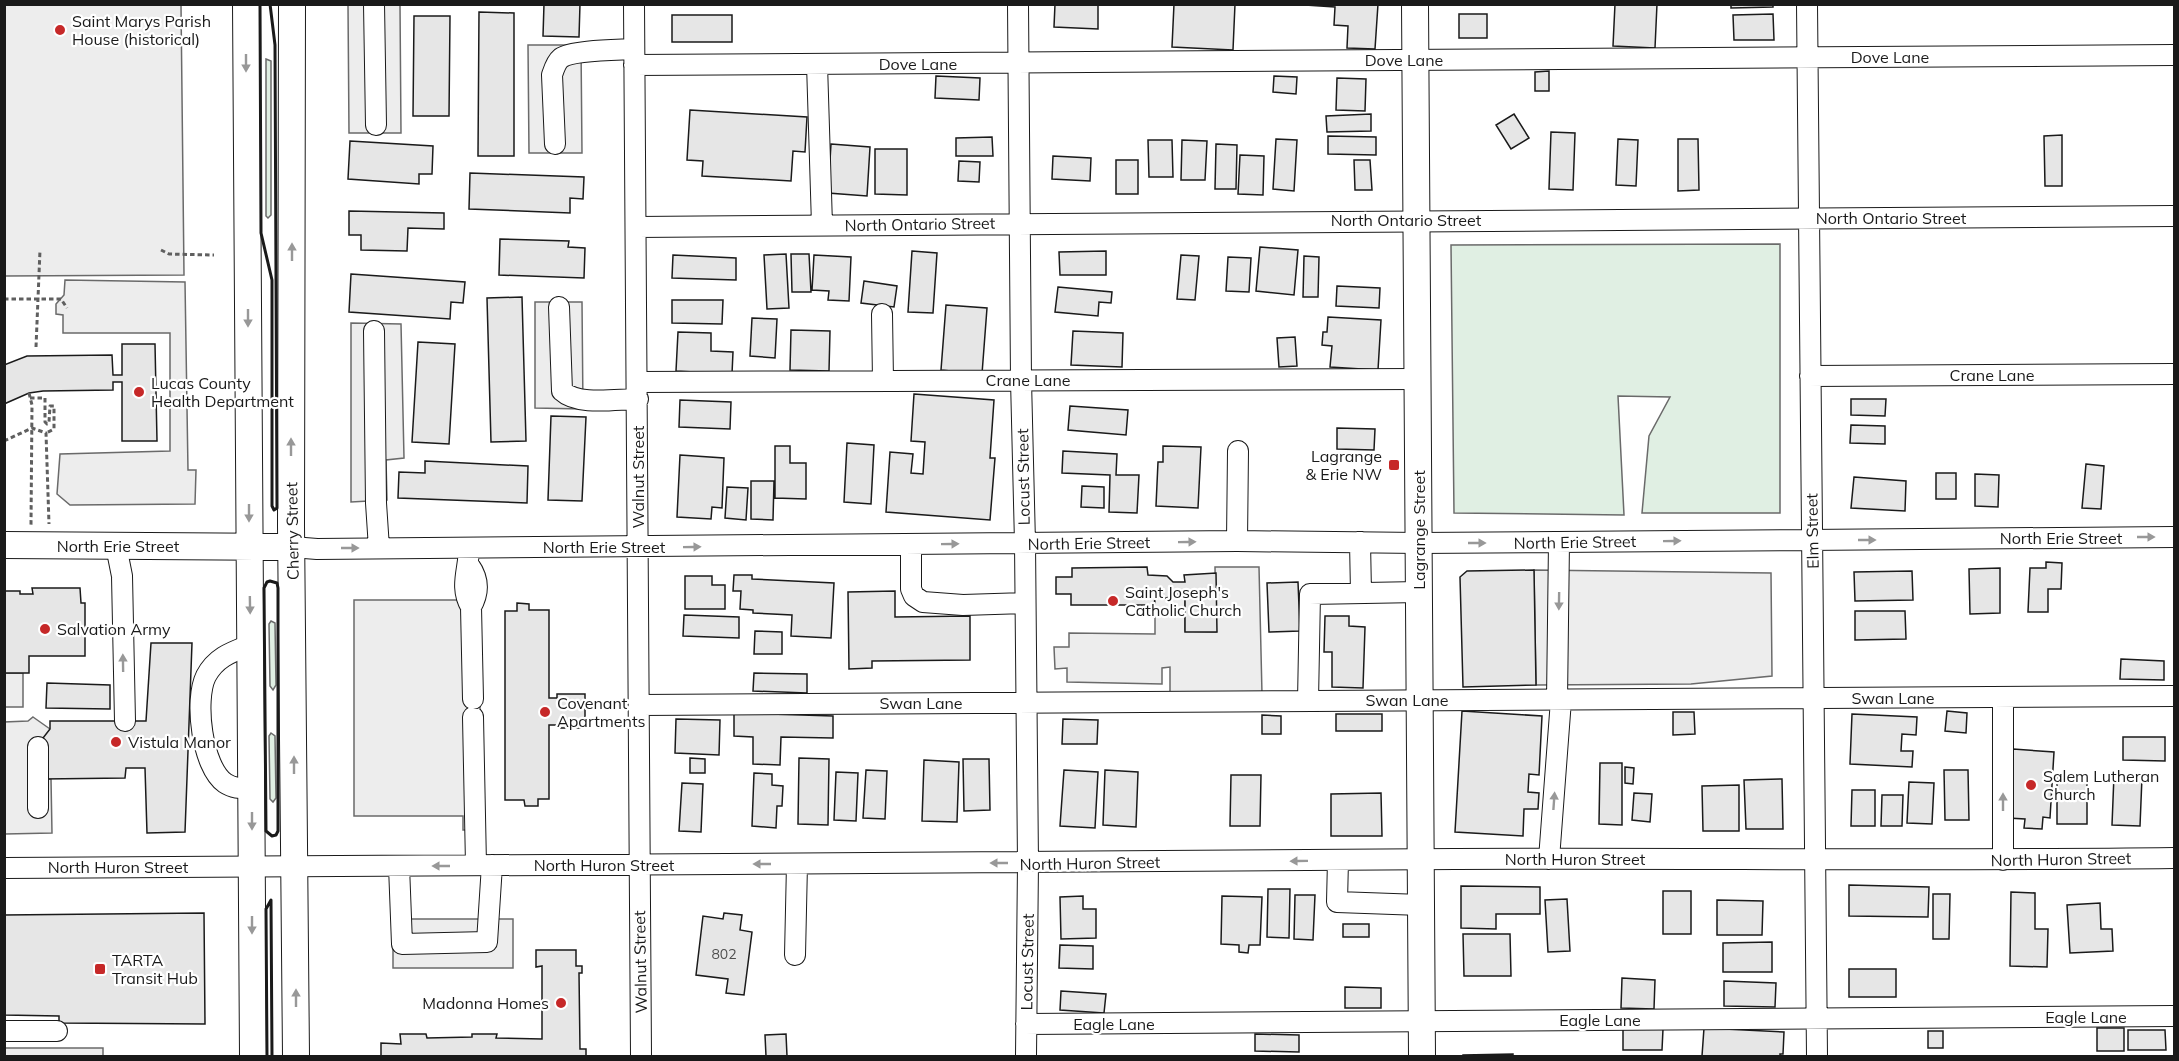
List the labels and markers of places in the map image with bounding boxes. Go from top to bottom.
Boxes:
place label: Saint Marys Parish House (historical) [72,11,211,49]
marker: Saint Marys Parish House (historical) [53,23,67,37]
place label: Lucas County Health Department [151,373,294,411]
marker: Lucas County Health Department [132,385,146,399]
place label: Lagrange & Erie NW [1305,446,1382,484]
marker: Lagrange & Erie NW [1387,458,1401,472]
place label: Saint Joseph's Catholic Church [1125,582,1242,620]
marker: Saint Joseph's Catholic Church [1106,594,1120,608]
place label: Salvation Army [57,619,171,639]
marker: Salvation Army [38,622,52,636]
place label: Covenant Apartments [557,693,646,731]
marker: Covenant Apartments [538,705,552,719]
place label: Vistula Manor [128,732,231,752]
marker: Vistula Manor [109,735,123,749]
place label: Salem Lutheran Church [2043,766,2159,804]
marker: Salem Lutheran Church [2024,778,2038,792]
place label: TARTA Transit Hub [112,950,198,988]
marker: TARTA Transit Hub [93,962,107,976]
place label: Madonna Homes [422,993,549,1013]
marker: Madonna Homes [554,996,568,1010]

